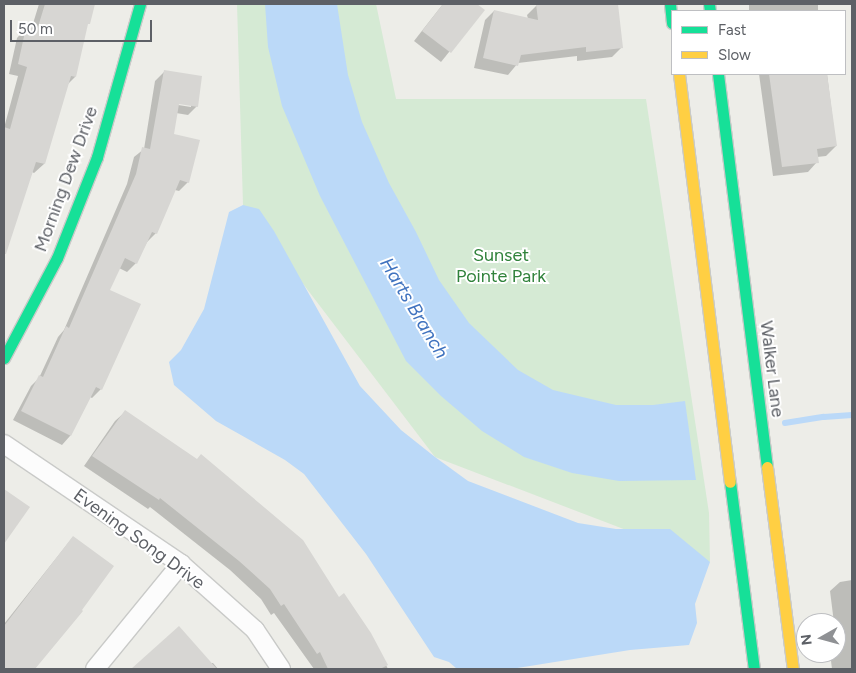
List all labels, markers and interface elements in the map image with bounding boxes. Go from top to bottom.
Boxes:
scale bar [12,10,155,42]
legend [671,10,846,75]
text: 50 m [18,20,53,38]
text: Fast [718,21,746,39]
text: Slow [718,46,751,64]
street label: Morning Dew Drive [30,103,102,255]
park label: Sunset Pointe Park [456,245,546,288]
water label: Harts Branch [375,253,453,363]
street label: Walker Lane [755,320,789,418]
street label: Evening Song Drive [69,484,209,594]
north arrow [796,613,846,663]
text: N [798,633,816,646]

